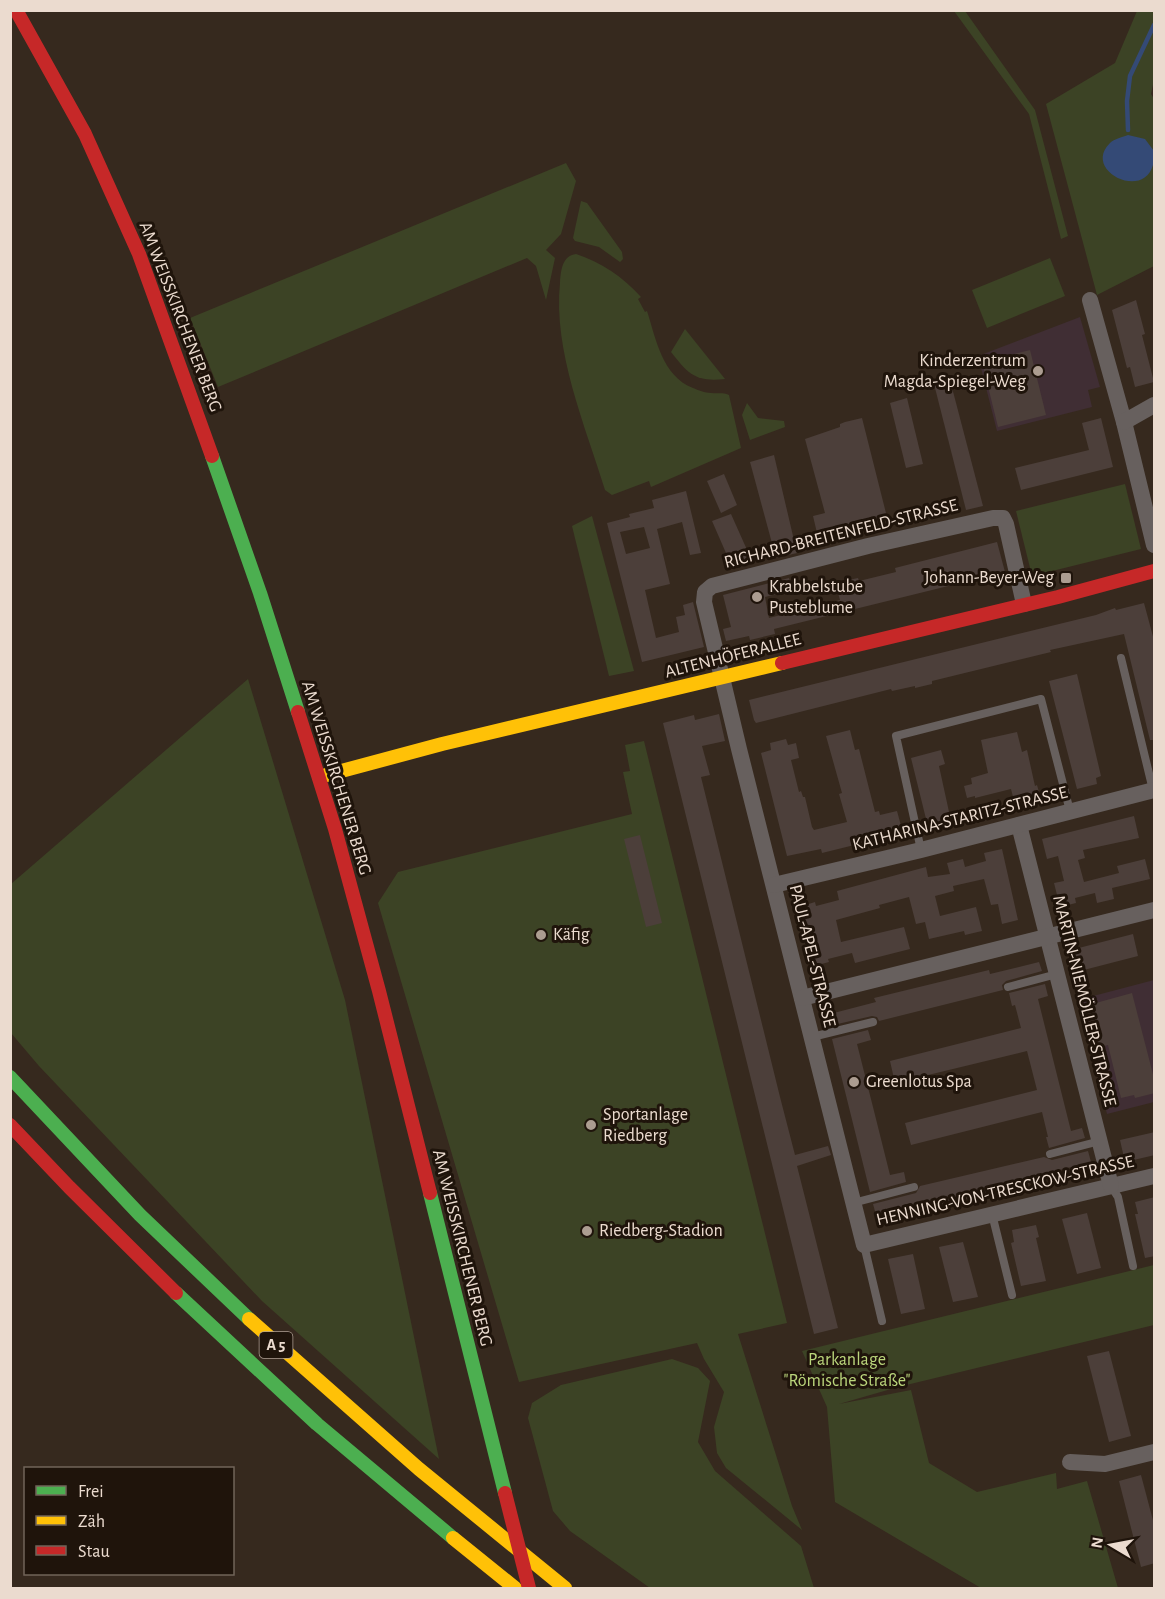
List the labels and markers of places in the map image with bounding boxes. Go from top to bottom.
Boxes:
place label: Kinderzentrum Magda-Spiegel-Weg [884,352,1026,391]
marker: Kinderzentrum Magda-Spiegel-Weg [1031,364,1045,378]
place label: Johann-Beyer-Weg [924,569,1054,587]
marker: Johann-Beyer-Weg [1059,571,1073,585]
place label: Krabbelstube Pusteblume [769,578,863,617]
marker: Krabbelstube Pusteblume [750,590,764,604]
place label: Käfig [553,926,590,944]
marker: Käfig [534,928,548,942]
place label: Greenlotus Spa [866,1073,972,1091]
marker: Greenlotus Spa [847,1075,861,1089]
place label: Sportanlage Riedberg [603,1106,688,1145]
marker: Sportanlage Riedberg [584,1118,598,1132]
place label: Riedberg-Stadion [599,1222,723,1240]
marker: Riedberg-Stadion [580,1224,594,1238]

